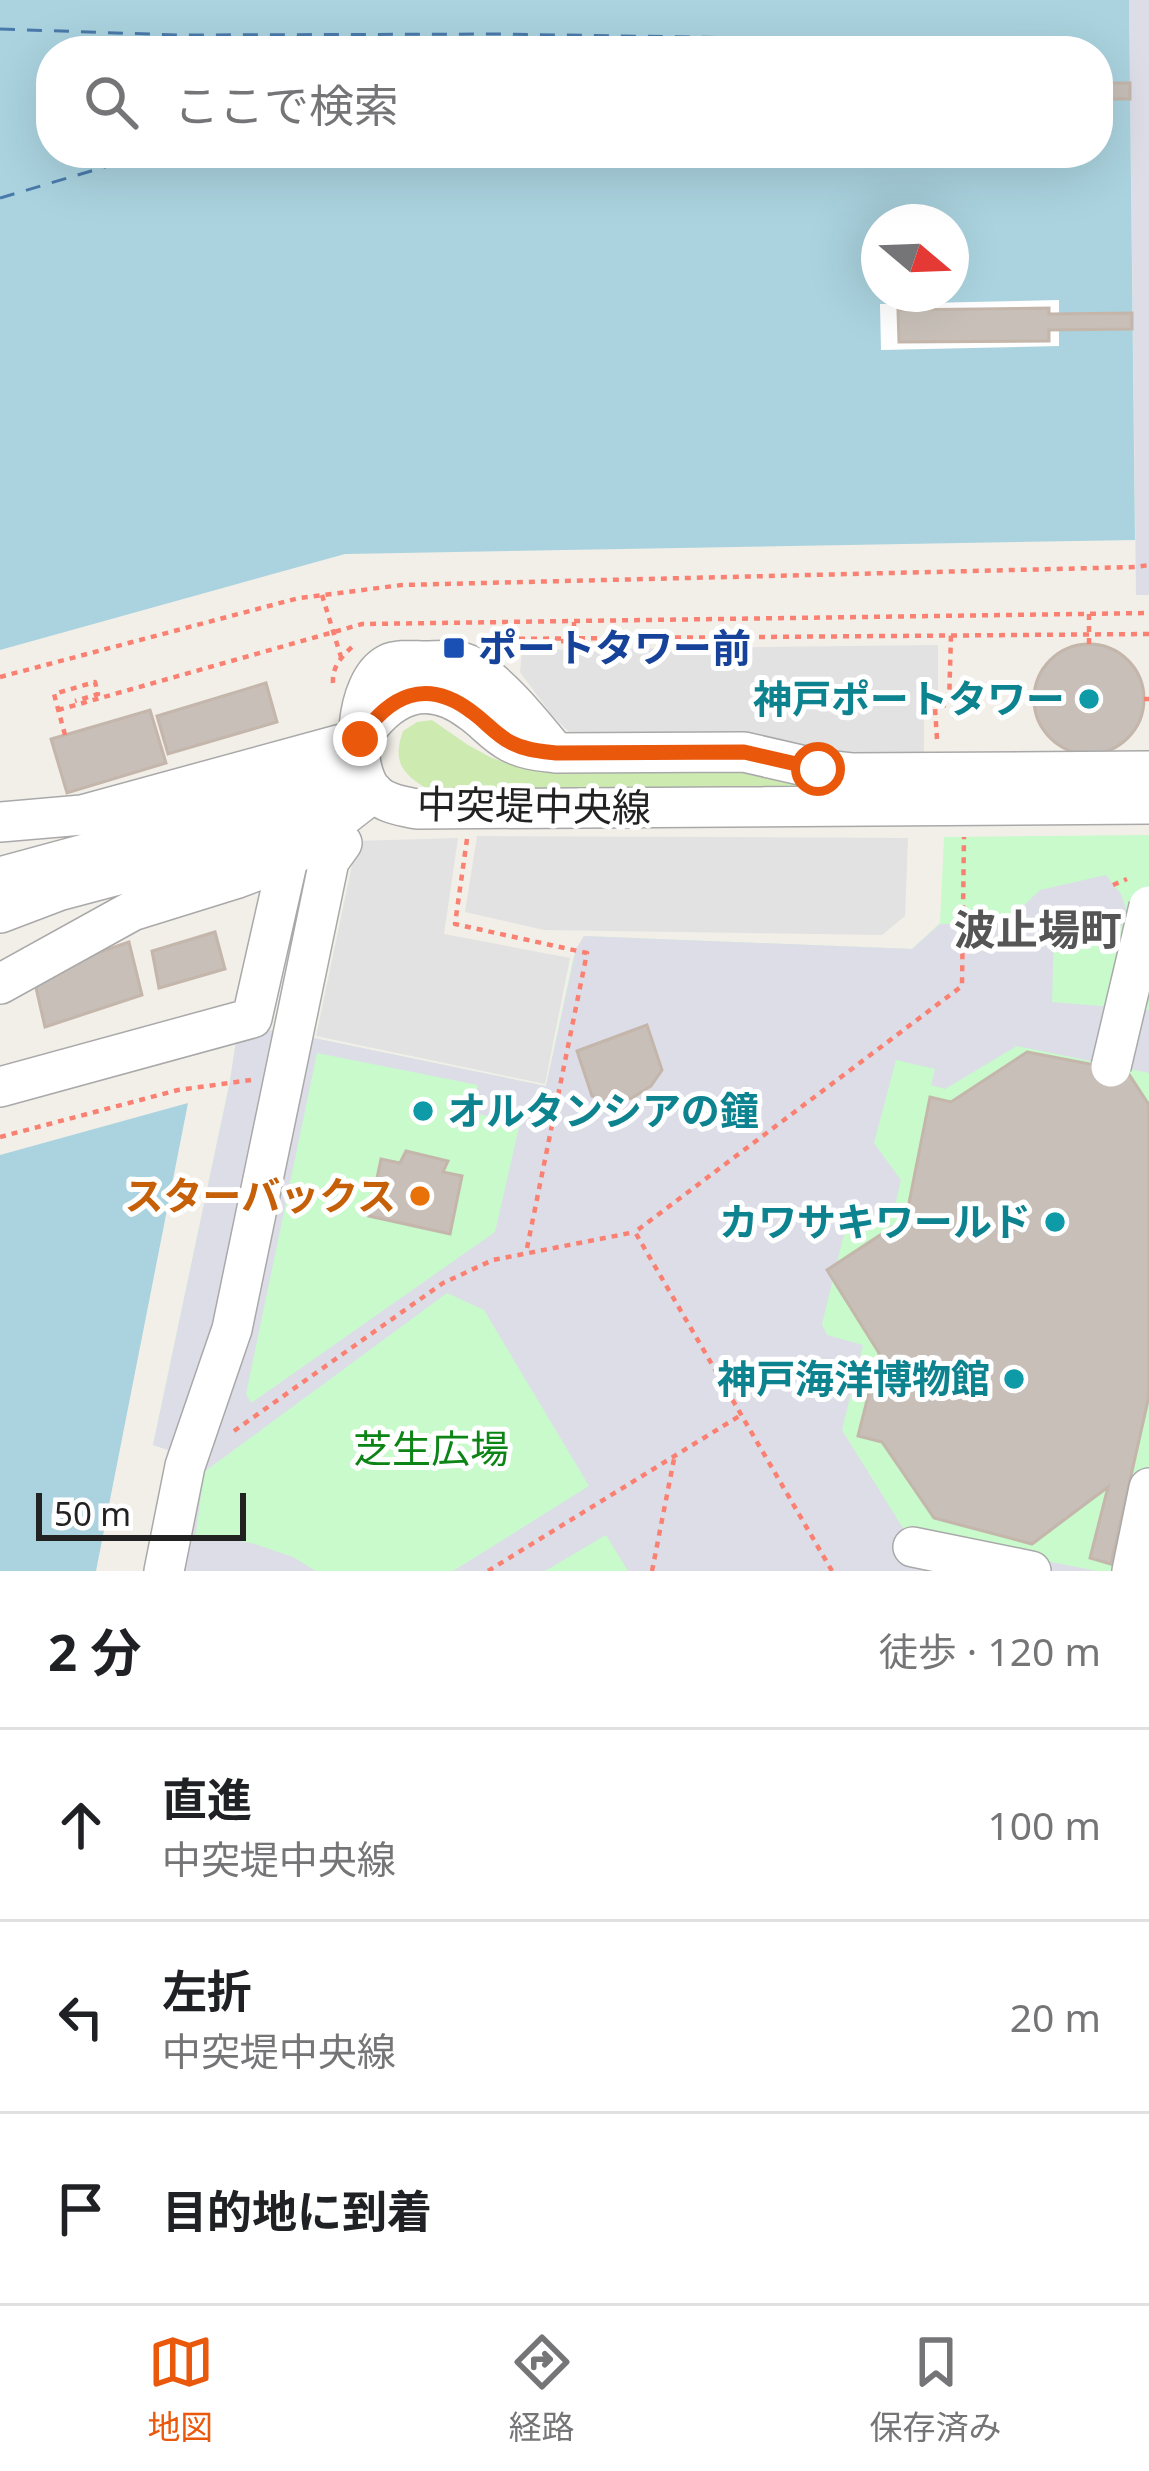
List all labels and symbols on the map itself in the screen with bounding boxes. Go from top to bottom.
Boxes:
north arrow [861,204,969,312]
place label: ポートタワー前 [478,620,751,673]
marker: ポートタワー前 [441,635,467,661]
place label: 神戸ポートタワー [753,671,1065,724]
marker: 神戸ポートタワー [1076,686,1102,712]
route end [333,712,387,766]
route start [791,742,845,796]
street label: 中突堤中央線 [417,776,651,833]
district label: 波止場町 [954,900,1122,957]
place label: オルタンシアの鐘 [447,1083,759,1136]
marker: オルタンシアの鐘 [410,1098,436,1124]
place label: スターバックス [125,1168,396,1221]
marker: スターバックス [407,1183,433,1209]
place label: カワサキワールド [719,1194,1031,1247]
marker: カワサキワールド [1042,1209,1068,1235]
place label: 神戸海洋博物館 [717,1351,990,1404]
marker: 神戸海洋博物館 [1001,1366,1027,1392]
park label: 芝生広場 [353,1421,509,1474]
scale bar [36,1487,246,1540]

